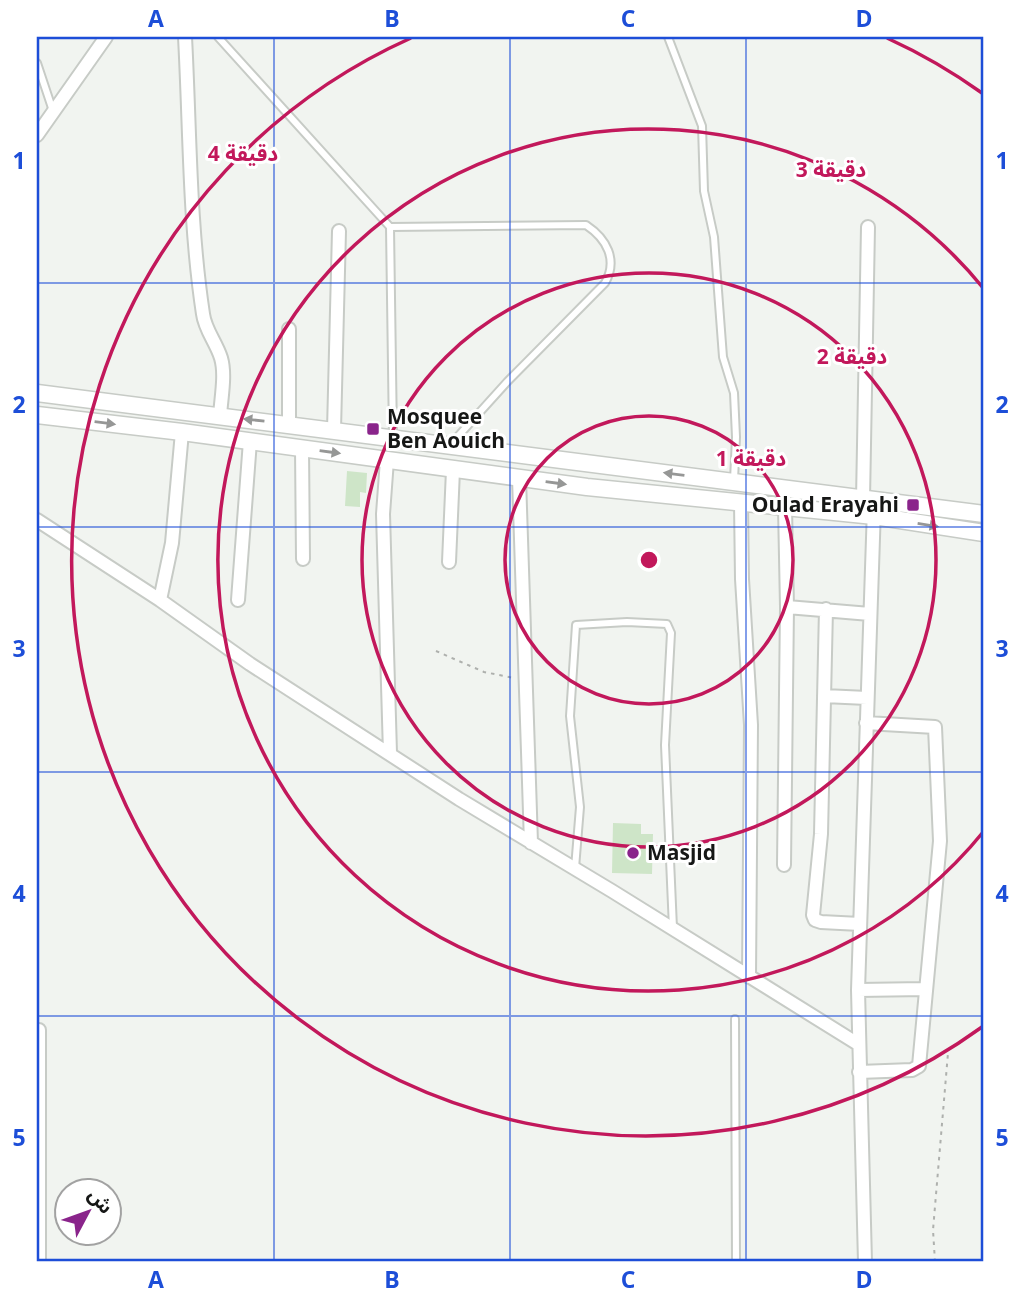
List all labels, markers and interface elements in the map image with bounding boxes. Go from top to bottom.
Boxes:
text: A [148,2,164,34]
text: B [384,2,400,34]
text: C [621,2,635,34]
text: D [855,2,873,34]
text: 4 دقيقة [208,139,278,167]
text: 1 [12,144,26,176]
text: 1 [995,144,1009,176]
text: 3 دقيقة [796,155,866,183]
text: 2 دقيقة [817,342,887,370]
text: 2 [12,388,26,420]
text: 2 [995,388,1009,420]
place label: Mosquee Ben Aouich [387,402,505,454]
one-way arrow [242,414,264,425]
one-way arrow [94,418,116,429]
marker: Mosquee Ben Aouich [365,421,381,437]
text: 1 دقيقة [716,444,786,472]
one-way arrow [319,447,341,458]
one-way arrow [662,469,684,480]
one-way arrow [545,478,567,489]
place label: Oulad Erayahi [752,490,899,518]
marker: Oulad Erayahi [905,497,921,513]
one-way arrow [917,519,939,530]
centre of rings [637,548,661,572]
text: 3 [12,632,26,664]
text: 3 [995,632,1009,664]
place label: Masjid [647,838,716,866]
marker: Masjid [625,845,641,861]
text: 4 [12,877,26,909]
text: 4 [995,877,1009,909]
text: 5 [12,1121,26,1153]
text: 5 [995,1121,1009,1153]
north arrow [52,1176,122,1246]
text: ش [82,1182,119,1219]
text: A [148,1263,164,1295]
text: B [384,1263,400,1295]
text: C [621,1263,635,1295]
text: D [855,1263,873,1295]

